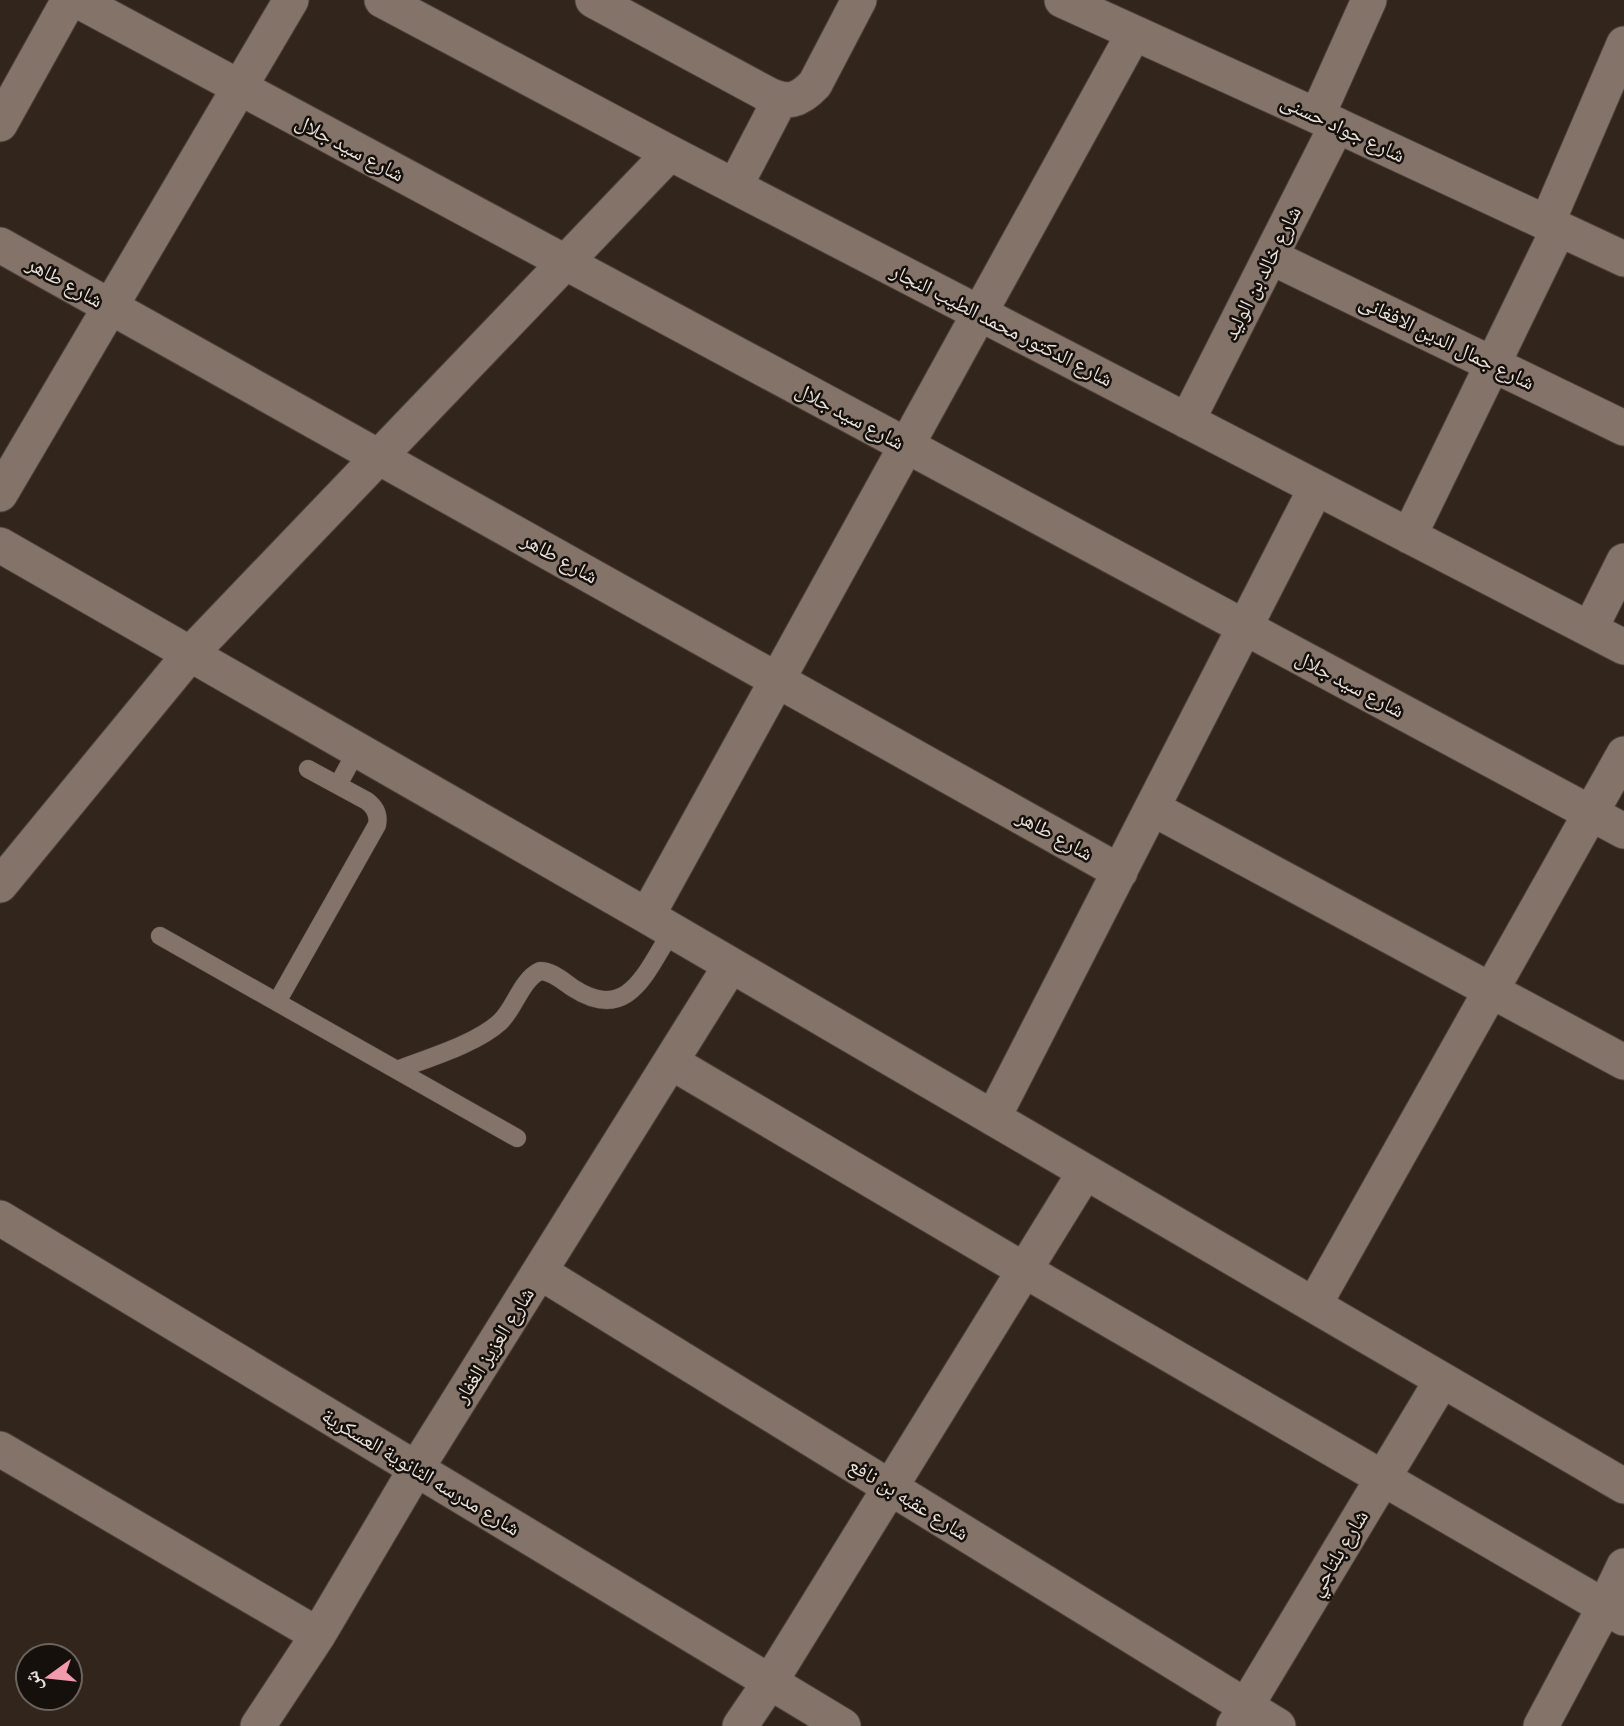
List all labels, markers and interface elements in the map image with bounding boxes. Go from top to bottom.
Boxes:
street label: شارع جواد حسنى [1277,89,1409,168]
street label: شارع سيد جلال [291,109,408,188]
street label: شارع خالد بن الوليد [1218,202,1307,344]
street label: شارع طاهر [21,251,107,314]
street label: شارع الدكتور محمد الطيب النجار [886,258,1117,392]
street label: شارع جمال الدين الافغانى [1355,289,1539,396]
street label: شارع سيد جلال [791,377,908,456]
street label: شارع طاهر [516,527,602,590]
street label: شارع سيد جلال [1291,645,1408,724]
street label: شارع طاهر [1011,804,1097,867]
street label: شارع العزيز الغفار [448,1283,540,1409]
street label: شارع مدرسه الثانوية العسكرية [317,1403,524,1542]
street label: شارع عقبه بن نافع [844,1453,973,1546]
street label: شارع بلتاجي [1303,1506,1377,1603]
north arrow [14,1642,84,1712]
text: ش [19,1669,47,1694]

